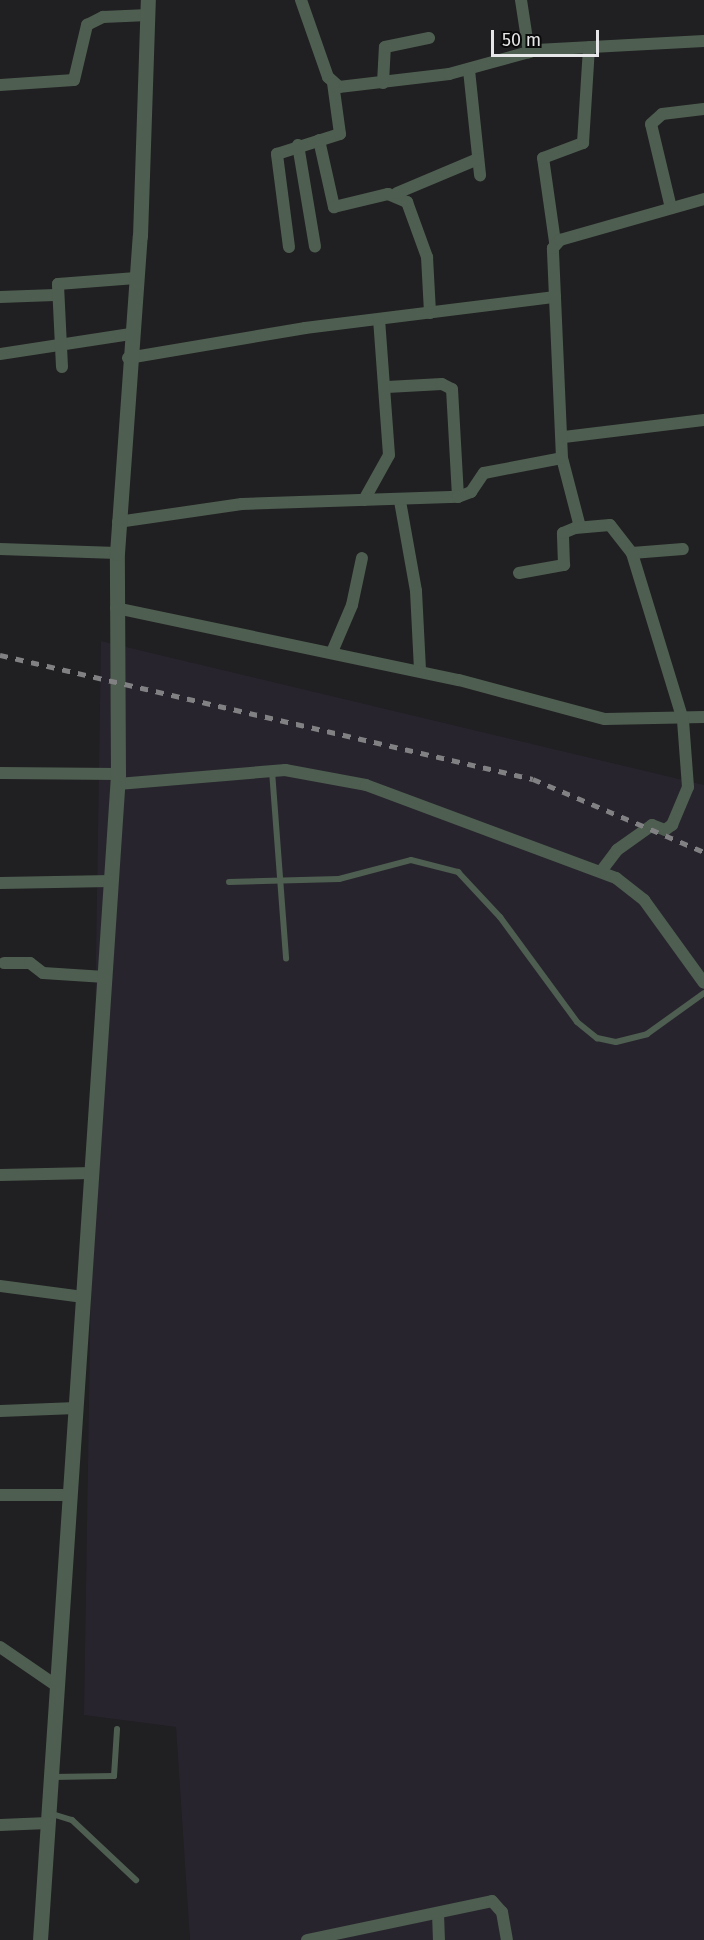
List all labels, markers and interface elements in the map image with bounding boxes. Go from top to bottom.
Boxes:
scale bar [494,18,602,56]
text: 50 m [502,29,541,51]

